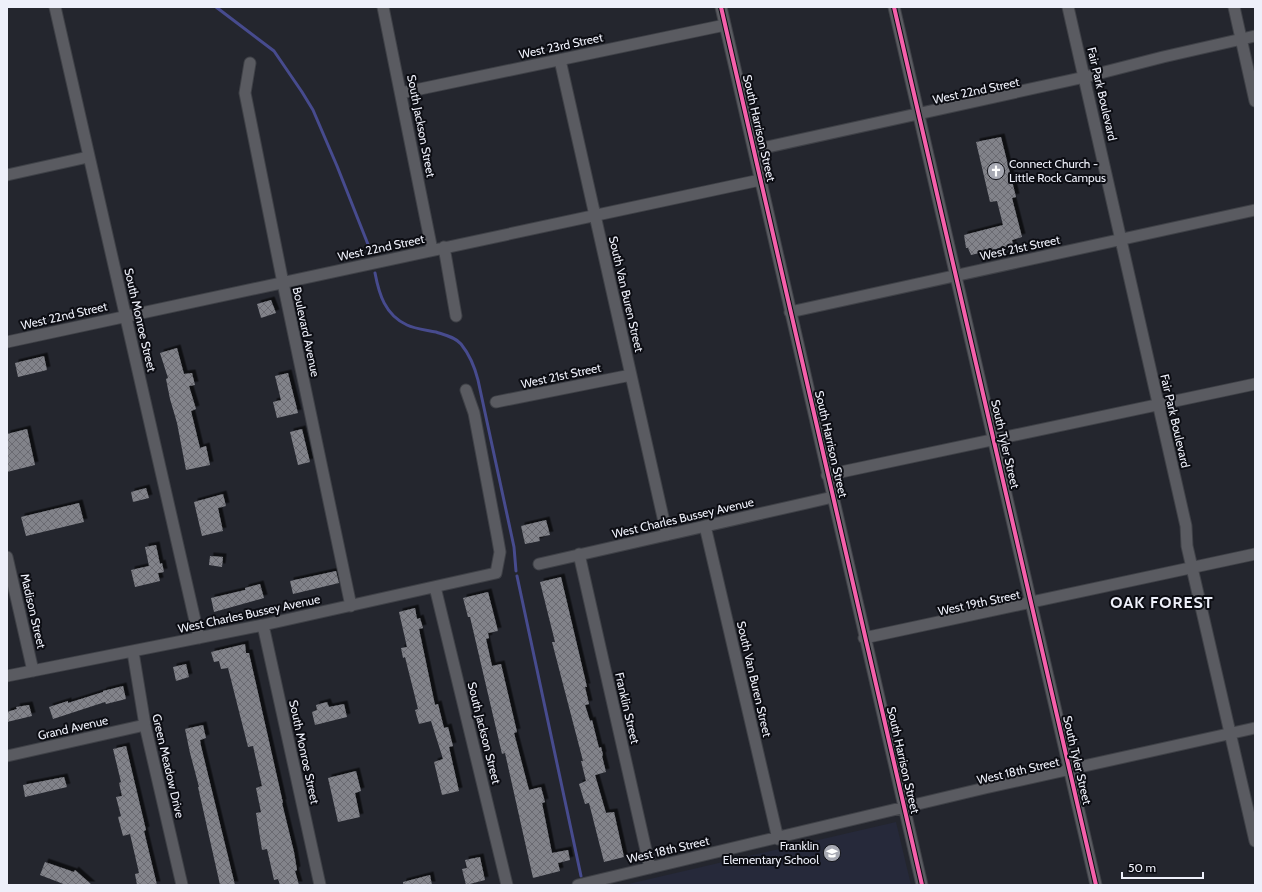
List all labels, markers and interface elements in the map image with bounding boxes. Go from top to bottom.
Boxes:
street label: West 23rd Street [518,29,604,62]
street label: Fair Park Boulevard [1084,46,1121,142]
street label: South Jackson Street [404,73,439,179]
street label: South Harrison Street [740,73,779,183]
street label: West 22nd Street [931,74,1021,107]
place label: Connect Church - Little Rock Campus [1009,156,1106,185]
church icon: Connect Church - Little Rock Campus [986,161,1006,181]
street label: West 22nd Street [336,231,426,264]
street label: West 21st Street [978,232,1061,263]
street label: South Van Buren Street [606,234,647,353]
street label: South Monroe Street [121,267,160,373]
street label: Boulevard Avenue [290,286,323,378]
street label: West 22nd Street [19,298,109,333]
street label: West 21st Street [519,360,602,391]
street label: Fair Park Boulevard [1157,373,1194,469]
street label: South Harrison Street [812,389,851,499]
street label: South Tyler Street [988,398,1023,490]
street label: West Charles Bussey Avenue [611,494,755,541]
street label: Madison Street [18,572,49,650]
street label: West 19th Street [936,586,1021,619]
street label: West Charles Bussey Avenue [176,591,321,636]
district label: OAK FOREST [1110,593,1214,612]
street label: South Van Buren Street [734,619,775,738]
street label: Franklin Street [612,671,643,745]
street label: South Jackson Street [465,680,504,785]
street label: South Monroe Street [286,699,323,805]
street label: South Harrison Street [884,705,923,815]
street label: Grand Avenue [36,712,109,743]
street label: Green Meadow Drive [149,712,188,819]
street label: South Tyler Street [1060,714,1095,806]
street label: West 18th Street [975,754,1061,787]
street label: West 18th Street [625,833,711,866]
place label: Franklin Elementary School [723,838,819,867]
school or university icon: Franklin Elementary School [822,843,842,863]
scale bar [1122,854,1203,880]
text: 50 m [1128,860,1156,875]

